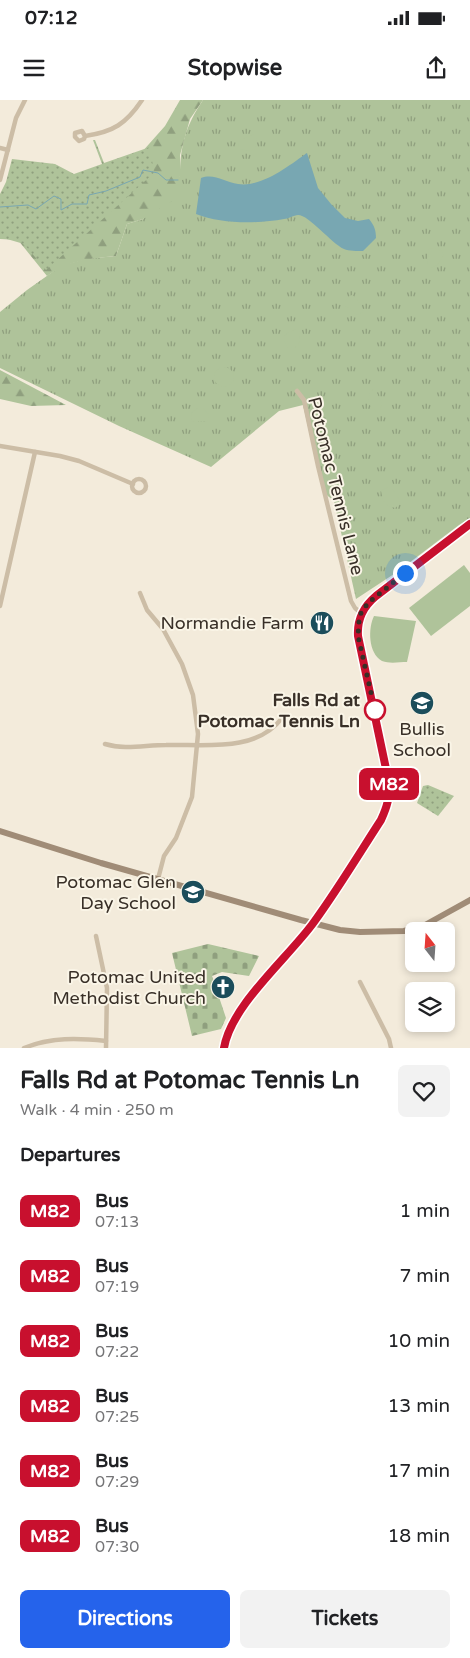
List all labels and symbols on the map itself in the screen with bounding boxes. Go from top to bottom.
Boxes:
street label: Potomac Tennis Lane [303,395,369,577]
your location [393,561,418,586]
restaurant icon: Normandie Farm [309,610,335,636]
place label: Normandie Farm [161,612,304,634]
place label: Falls Rd at Potomac Tennis Ln [198,689,360,732]
school or university icon: Bullis School [409,690,435,716]
marker: Falls Rd at Potomac Tennis Ln [364,699,386,721]
place label: Bullis School [393,718,451,761]
line badge: M82 [360,768,418,800]
place label: Potomac Glen Day School [55,871,176,914]
school or university icon: Potomac Glen Day School [180,879,206,905]
north arrow [405,922,455,972]
place label: Potomac United Methodist Church [52,966,206,1009]
church icon: Potomac United Methodist Church [210,974,236,1000]

